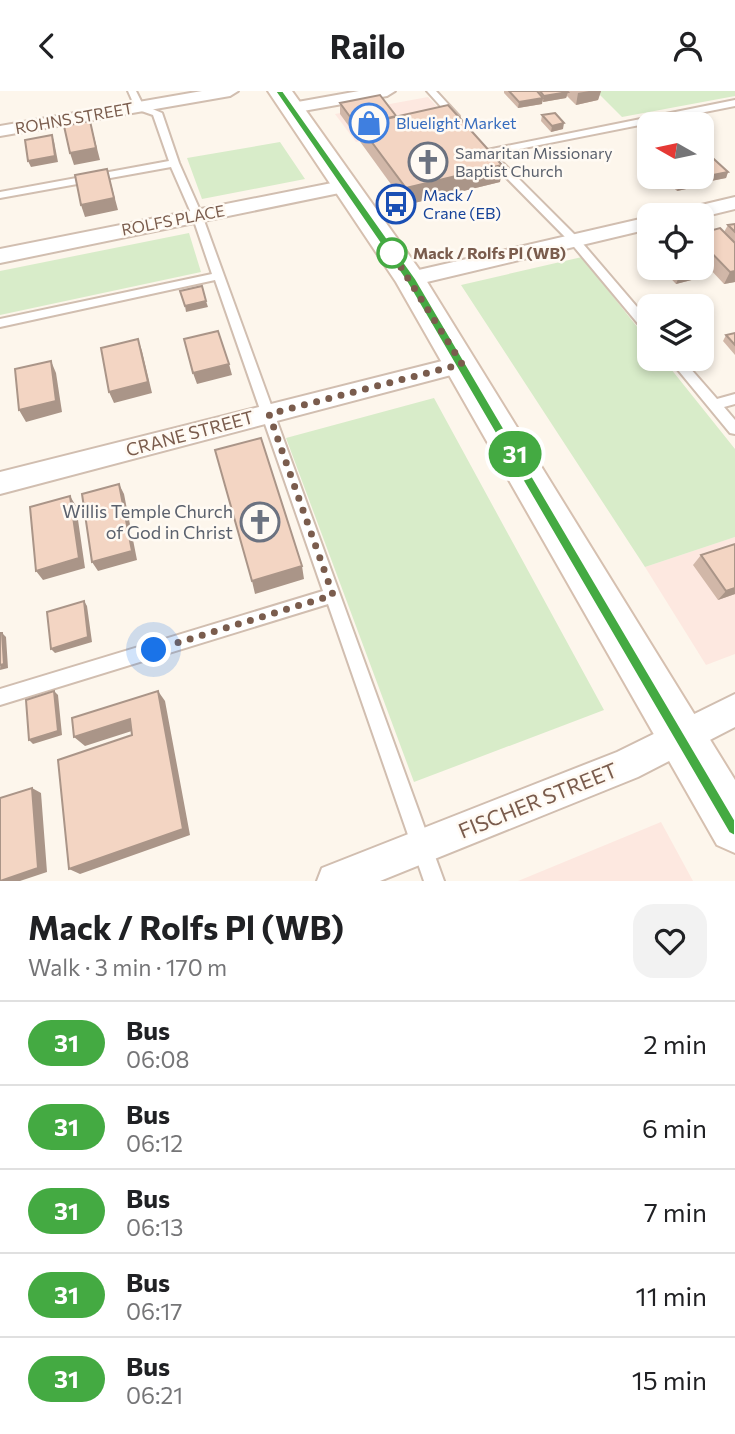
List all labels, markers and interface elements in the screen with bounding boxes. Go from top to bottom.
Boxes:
text: Railo [330,26,405,66]
icon: back [28,27,66,65]
icon: person [669,27,707,65]
street label: ROHNS STREET [13,98,134,137]
shop icon: Bluelight Market [348,102,390,144]
north arrow [637,112,714,189]
map controls [637,112,714,371]
place label: Bluelight Market [396,113,517,132]
church icon: Samaritan Missionary Baptist Church [407,141,449,183]
place label: Samaritan Missionary Baptist Church [455,143,613,180]
bus stop icon: Mack / Crane (EB) [375,183,417,225]
place label: Mack / Crane (EB) [423,185,501,222]
street label: ROLFS PLACE [120,200,226,239]
button: locate [637,203,714,280]
marker: Mack / Rolfs Pl (WB) [377,238,407,268]
place label: Mack / Rolfs Pl (WB) [413,243,566,262]
button: layers [637,294,714,371]
street label: CRANE STREET [123,405,256,461]
line badge: 31 [484,431,546,477]
text: 31 [503,439,527,468]
place label: Willis Temple Church of God in Christ [62,500,233,543]
church icon: Willis Temple Church of God in Christ [239,501,281,543]
your location [136,632,171,667]
street label: FISCHER STREET [454,756,620,843]
button: heart [633,904,707,978]
text: Mack / Rolfs Pl (WB) [28,906,344,947]
text: Walk · 3 min · 170 m [28,953,227,981]
text: Bus [126,1014,170,1045]
text: 31 [54,1028,79,1057]
text: 2 min [643,1028,707,1059]
text: 06:08 [126,1045,189,1073]
text: Bus [126,1098,170,1129]
text: 31 [54,1112,79,1141]
text: 6 min [642,1112,707,1143]
text: 06:12 [126,1129,183,1157]
text: Bus [126,1182,170,1213]
text: 31 [54,1196,79,1225]
text: 7 min [644,1196,707,1227]
text: 06:13 [126,1213,183,1241]
text: Bus [126,1266,170,1297]
text: 31 [54,1280,79,1309]
text: 11 min [636,1280,707,1311]
text: 06:17 [126,1297,182,1325]
text: Bus [126,1350,170,1381]
text: 31 [54,1364,79,1393]
text: 15 min [632,1364,707,1395]
text: 06:21 [126,1381,183,1409]

